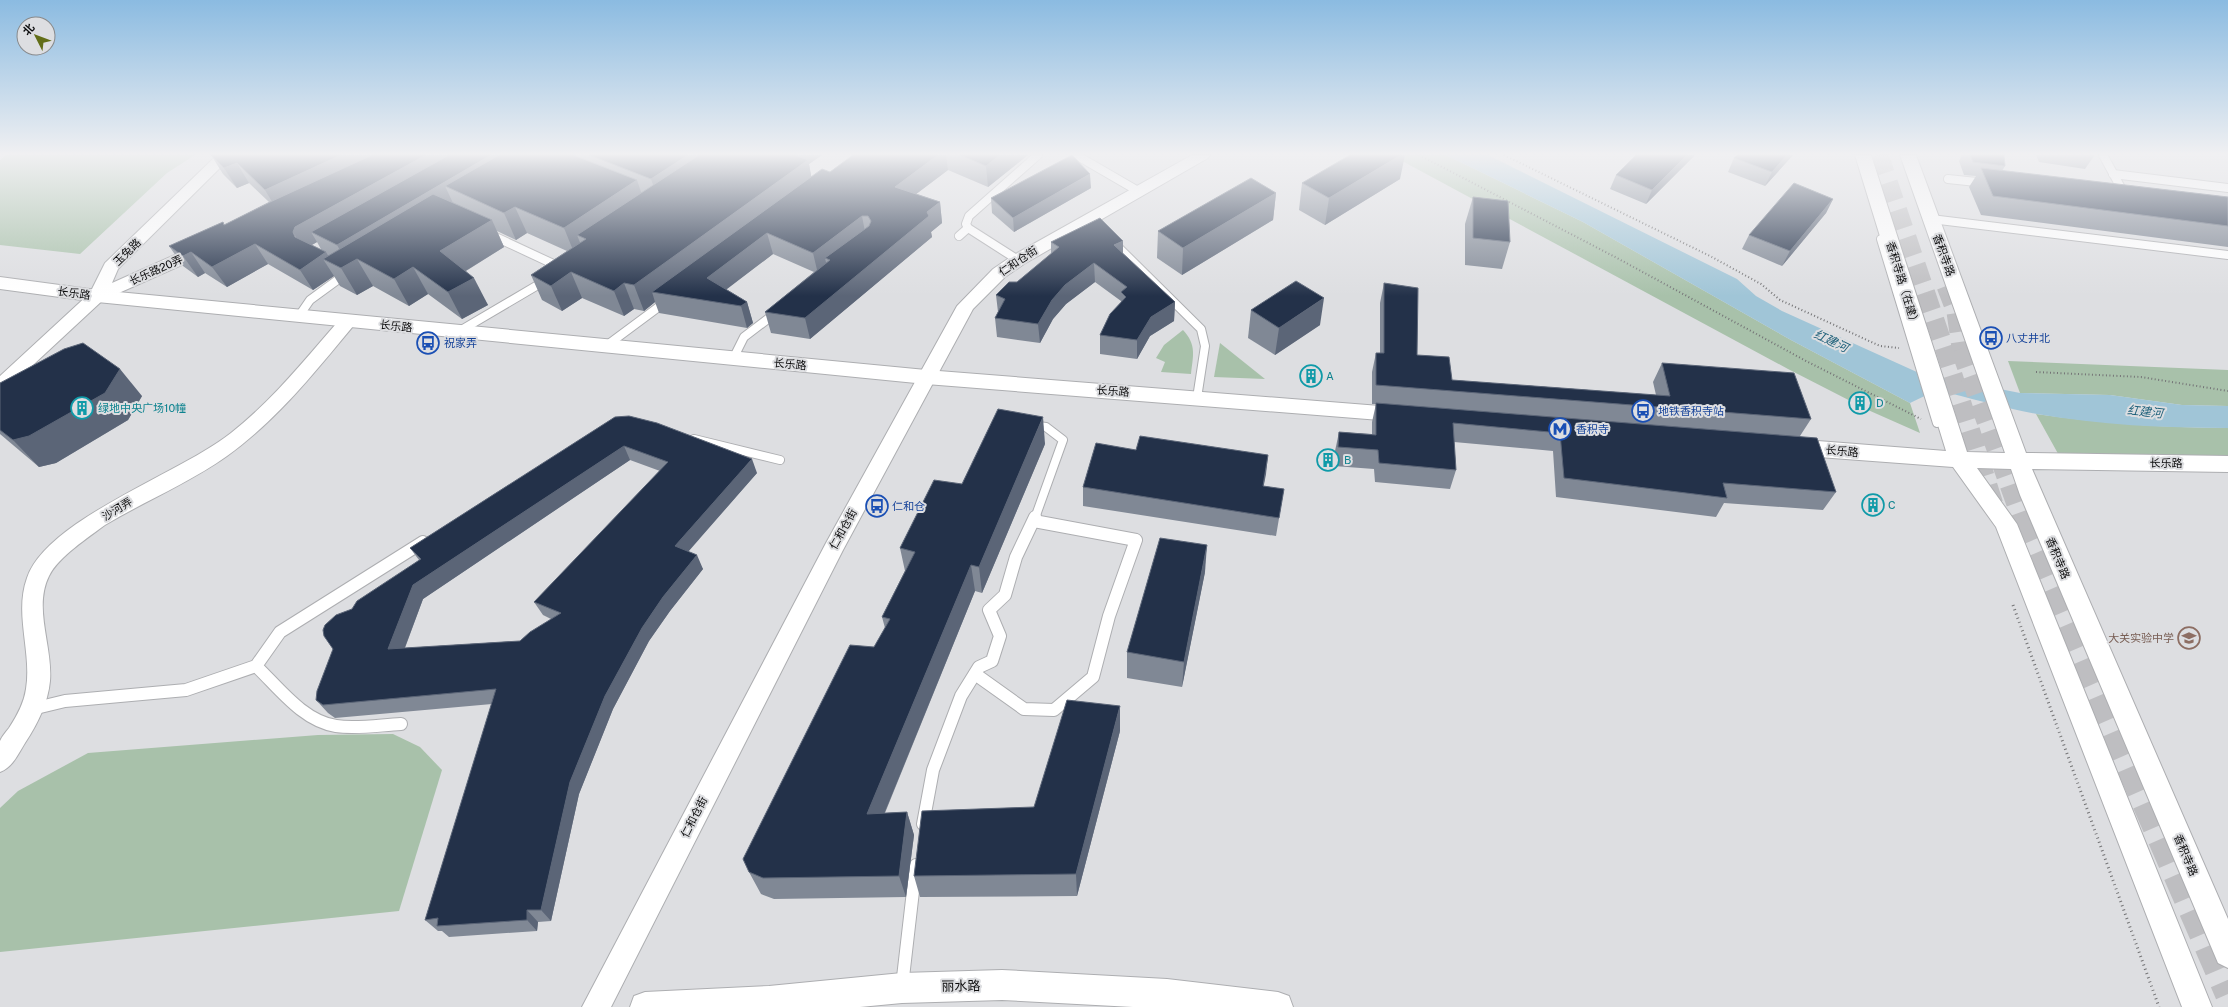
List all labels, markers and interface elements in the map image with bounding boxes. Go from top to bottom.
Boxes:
north arrow [16,16,56,56]
text: 北 [20,21,37,37]
street label: 香积寺路 [1931,232,1957,278]
street label: 玉兔路 [111,236,143,268]
street label: 香积寺路（在建） [1884,240,1922,328]
street label: 仁和仓街 [996,244,1040,278]
street label: 长乐路20弄 [127,253,185,287]
street label: 长乐路 [57,285,91,301]
street label: 长乐路 [379,318,413,334]
bus stop icon: 八丈井北 [1978,325,2004,351]
water label: 红建河 [1812,327,1852,356]
bus stop icon: 祝家弄 [415,330,441,356]
place label: 八丈井北 [2006,332,2050,344]
place label: 祝家弄 [444,337,477,349]
street label: 长乐路 [773,357,807,371]
building icon: A [1298,363,1324,389]
place label: A [1326,370,1334,382]
street label: 长乐路 [1096,384,1130,398]
building icon: D [1847,390,1873,416]
building icon: 绿地中央广场10幢 [69,395,95,421]
place label: D [1876,397,1884,409]
bus stop icon: 地铁香积寺站 [1630,398,1656,424]
place label: 绿地中央广场10幢 [98,402,186,414]
water label: 红建河 [2126,403,2166,421]
place label: 地铁香积寺站 [1658,405,1724,417]
metro station icon: 香积寺 [1547,416,1573,442]
place label: 香积寺 [1576,423,1609,435]
street label: 长乐路 [1825,444,1859,458]
building icon: B [1315,447,1341,473]
place label: B [1344,454,1351,466]
street label: 长乐路 [2149,457,2183,469]
building icon: C [1860,492,1886,518]
bus stop icon: 仁和仓 [864,493,890,519]
street label: 沙河弄 [100,495,134,523]
place label: C [1888,499,1896,511]
place label: 仁和仓 [892,500,925,512]
street label: 仁和仓街 [827,507,859,551]
street label: 香积寺路 [2044,535,2072,581]
school or university icon: 大关实验中学 [2176,625,2202,651]
place label: 大关实验中学 [2108,632,2174,644]
street label: 仁和仓街 [679,795,709,839]
street label: 香积寺路 [2172,832,2200,878]
street label: 丽水路 [941,978,981,994]

